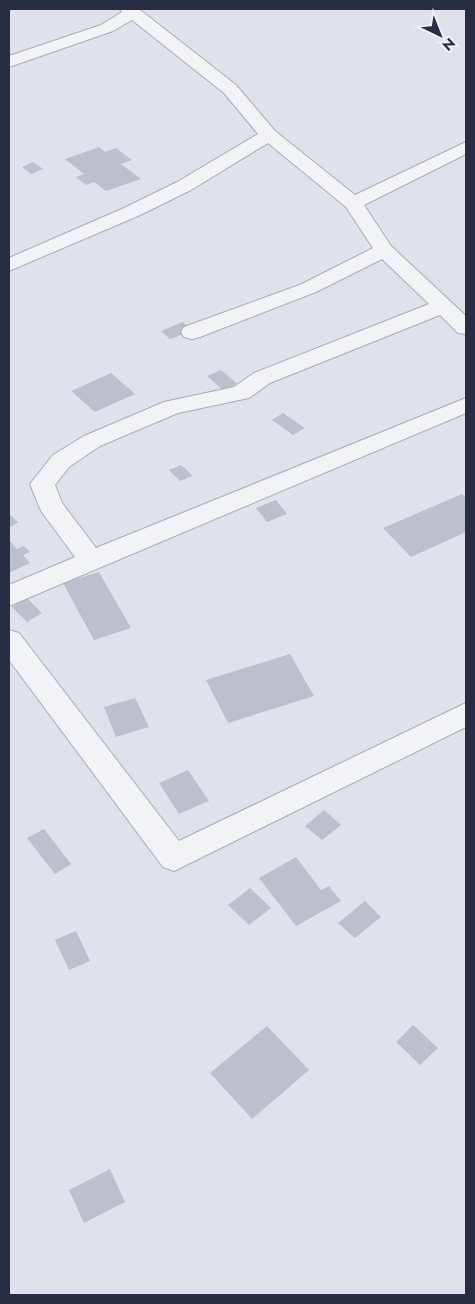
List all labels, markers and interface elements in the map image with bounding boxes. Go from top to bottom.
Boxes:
north arrow [415,10,465,60]
text: N [438,33,460,56]

